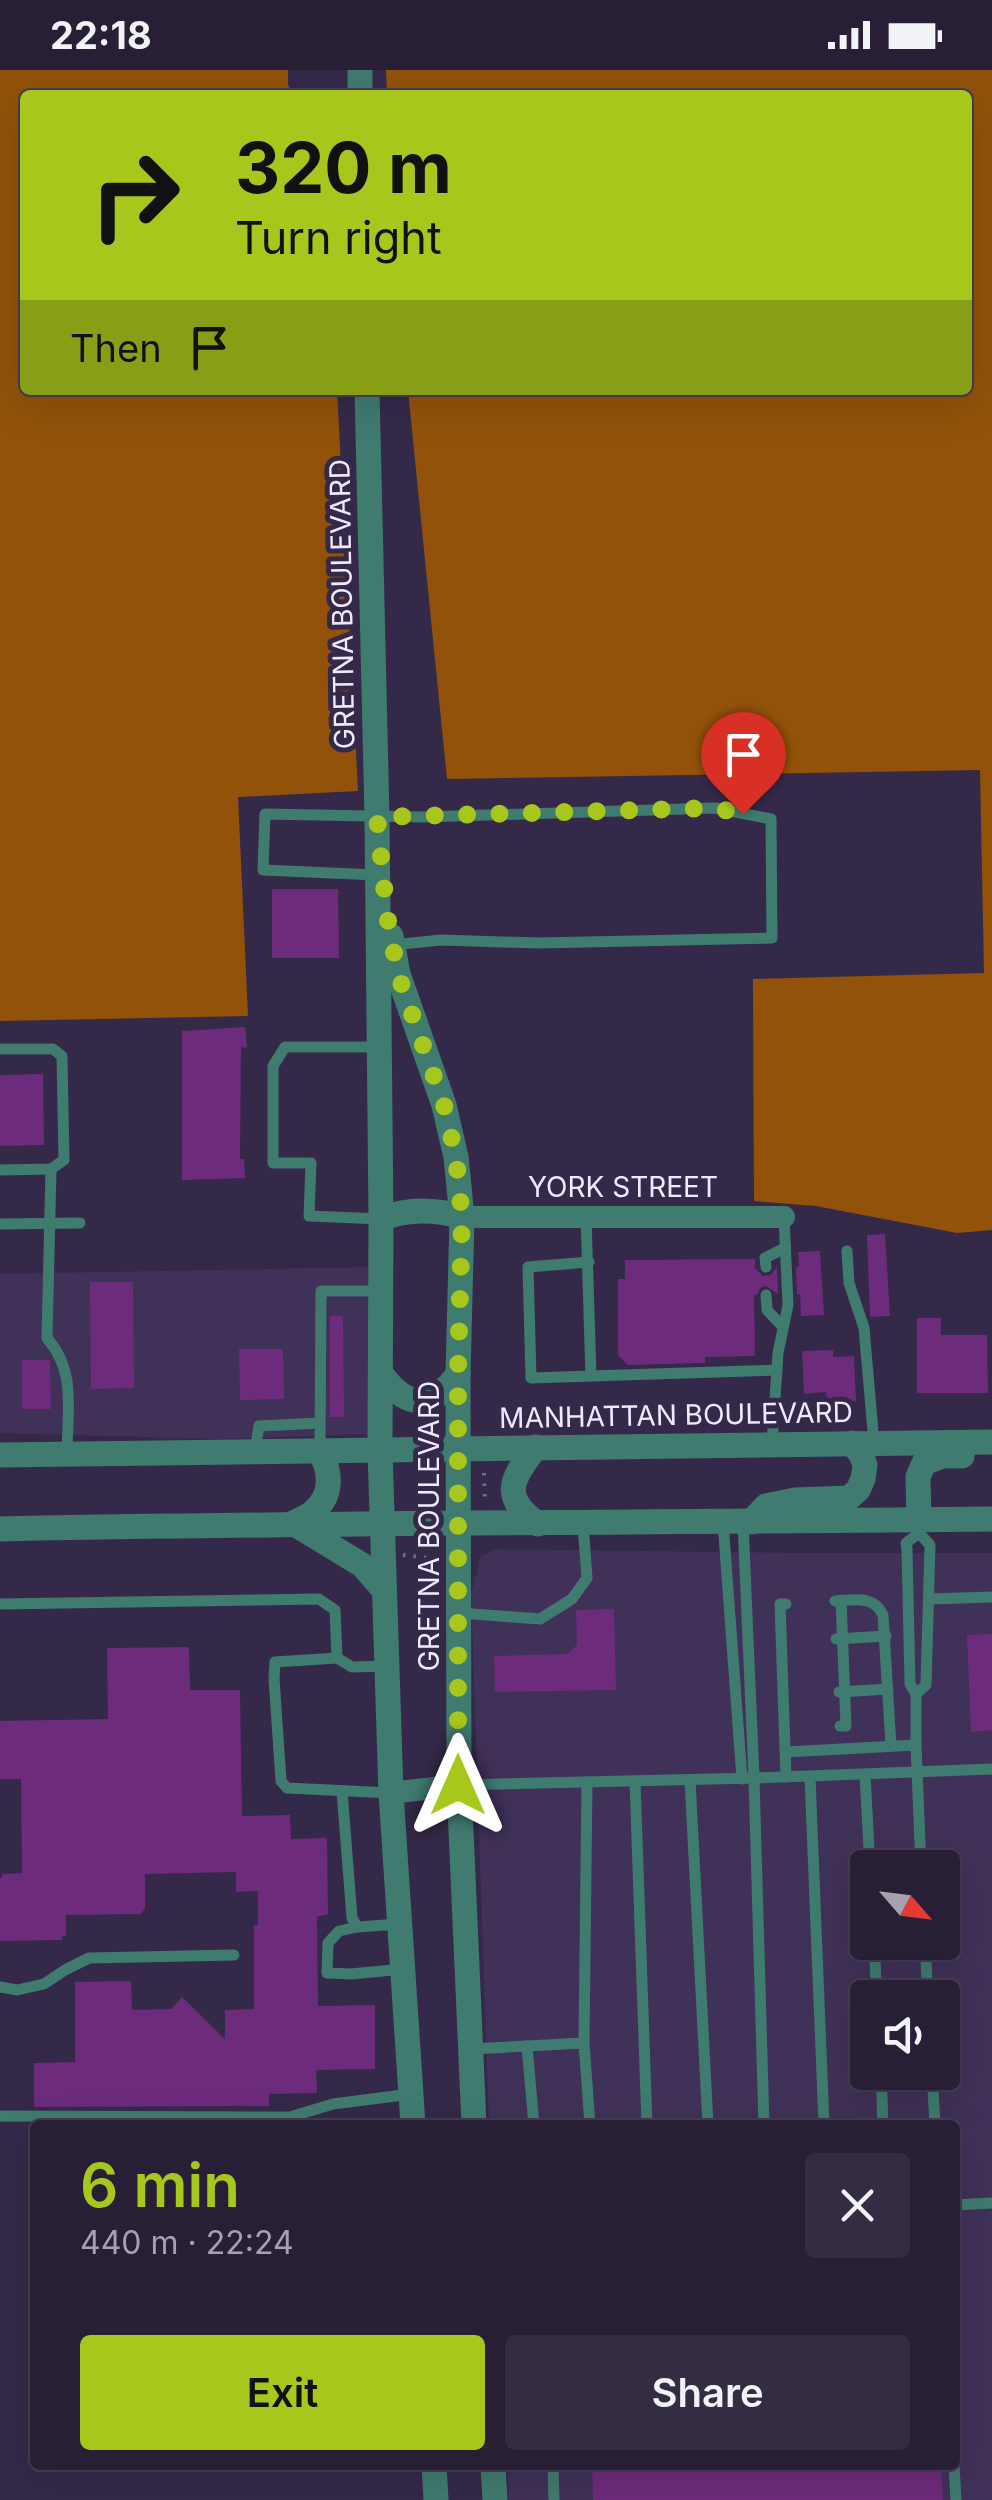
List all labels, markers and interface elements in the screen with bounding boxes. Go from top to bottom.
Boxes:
text: 22:18 [50,12,152,58]
text: 320 m [235,125,452,210]
icon: right [70,130,200,260]
text: Turn right [235,210,442,265]
icon: arrive [182,320,237,375]
text: Then [70,325,162,371]
street label: GRETNA BOULEVARD [322,459,362,749]
pin [701,712,786,815]
icon: arrive [716,727,771,782]
street label: YORK STREET [528,1170,718,1204]
street label: GRETNA BOULEVARD [412,1381,446,1671]
street label: MANHATTAN BOULEVARD [499,1395,853,1435]
position arrow [406,1733,510,1837]
north arrow [850,1850,960,1960]
map controls [850,1850,960,2090]
button: sound [850,1980,960,2090]
text: 6 min [80,2149,240,2221]
button: close [805,2153,910,2258]
text: 440 m · 22:24 [80,2223,294,2262]
button: Exit [80,2335,485,2450]
button: Share [505,2335,910,2450]

